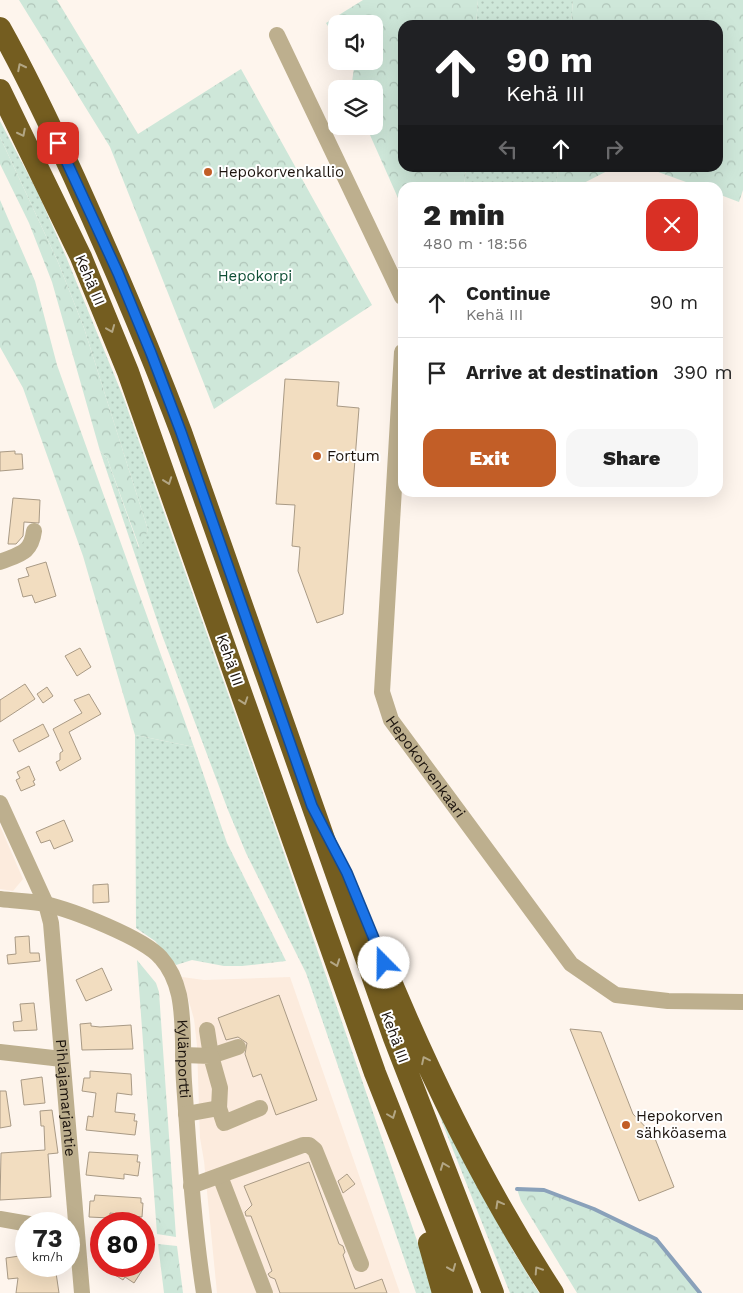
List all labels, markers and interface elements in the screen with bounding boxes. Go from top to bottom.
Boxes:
map controls [328,15,383,135]
button: sound [328,15,383,70]
text: 90 m [506,39,593,81]
icon: ahead [423,40,488,105]
one-way arrow [16,63,27,72]
button: layers [328,80,383,135]
text: Kehä III [506,81,585,106]
pin [37,122,79,164]
one-way arrow [16,128,26,137]
icon: arrive [44,129,72,157]
icon: left [494,135,522,163]
icon: ahead [547,135,575,163]
icon: right [600,135,628,163]
place label: Hepokorvenkallio [218,163,344,181]
marker: Hepokorvenkallio [202,166,214,178]
text: 2 min [423,197,505,232]
button: close [646,199,698,251]
text: 480 m · 18:56 [423,234,527,253]
street label: Kehä III [71,252,109,308]
park label: Hepokorpi [218,267,292,285]
text: Continue [466,282,550,305]
icon: ahead [423,289,451,317]
text: 90 m [650,291,698,314]
text: Kehä III [466,305,523,324]
one-way arrow [104,324,115,333]
icon: arrive [423,359,451,387]
text: Arrive at destination [466,361,658,384]
text: 390 m [673,361,733,384]
button: Exit [423,429,556,487]
button: Share [566,429,698,487]
place label: Fortum [327,447,380,465]
marker: Fortum [311,450,323,462]
one-way arrow [162,477,172,485]
street label: Kehä III [213,632,247,688]
one-way arrow [238,696,248,705]
street label: Hepokorvenkaari [382,712,469,821]
position arrow [357,936,409,988]
one-way arrow [330,958,340,967]
street label: Kehä III [377,1009,413,1065]
street label: Kylänportti [173,1019,194,1099]
street label: Pihlajamarjantie [52,1038,80,1157]
one-way arrow [420,1056,431,1065]
place label: Hepokorven sähköasema [636,1107,727,1142]
one-way arrow [386,1111,396,1119]
marker: Hepokorven sähköasema [620,1119,632,1131]
one-way arrow [440,1162,450,1171]
one-way arrow [495,1201,505,1210]
speed limit sign: 80 [90,1212,155,1277]
text: 73 [32,1224,63,1253]
text: km/h [32,1250,63,1264]
one-way arrow [445,1263,456,1272]
one-way arrow [535,1266,544,1276]

